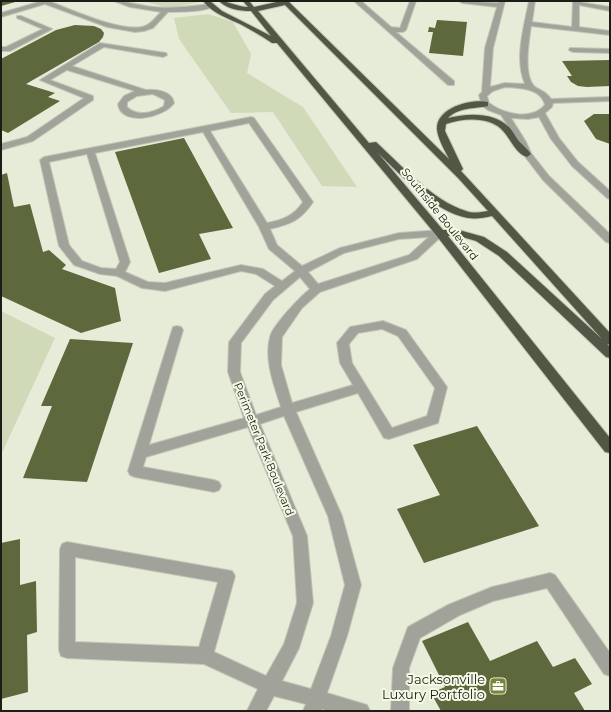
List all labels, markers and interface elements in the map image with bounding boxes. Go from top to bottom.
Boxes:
street label: Southside Boulevard [399,165,481,263]
street label: Perimeter Park Boulevard [231,380,297,518]
place label: Jacksonville Luxury Portfolio [382,671,485,702]
office icon: Jacksonville Luxury Portfolio [488,676,508,696]

